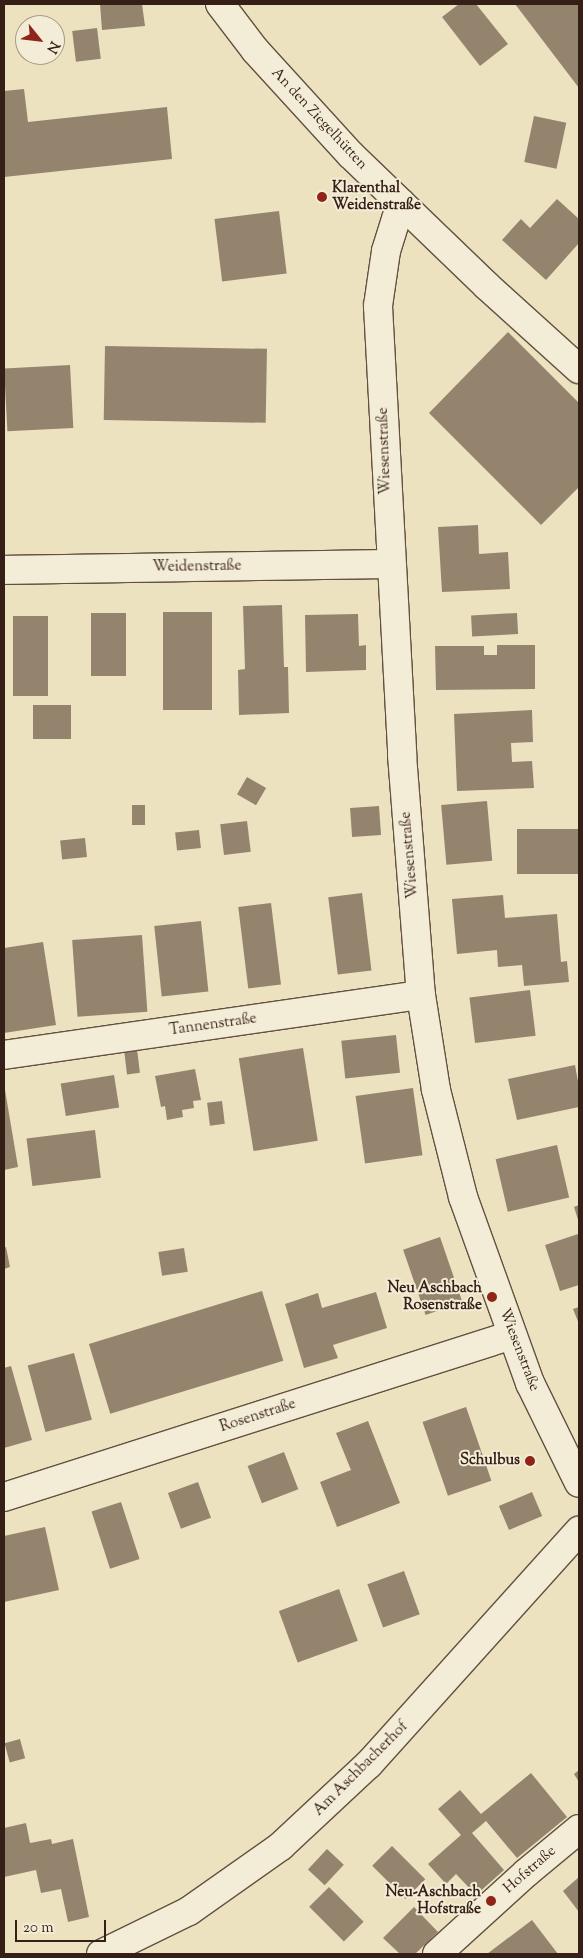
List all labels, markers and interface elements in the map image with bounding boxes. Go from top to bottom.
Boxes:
north arrow [15,15,65,65]
text: N [41,37,64,57]
street label: An den Ziegelhütten [267,64,371,174]
place label: Klarenthal Weidenstraße [332,179,421,214]
marker: Klarenthal Weidenstraße [316,191,328,203]
street label: Wiesenstraße [374,407,396,495]
street label: Weidenstraße [152,557,242,577]
street label: Wiesenstraße [397,811,423,899]
street label: Tannenstraße [168,1010,258,1040]
place label: Neu Aschbach Rosenstraße [388,1279,482,1314]
marker: Neu Aschbach Rosenstraße [486,1291,498,1303]
street label: Wiesenstraße [495,1306,543,1394]
street label: Rosenstraße [218,1395,298,1437]
place label: Schulbus [460,1452,520,1470]
marker: Schulbus [524,1455,536,1467]
street label: Am Aschbacherhof [310,1718,412,1820]
street label: Hofstraße [500,1842,560,1898]
place label: Neu-Aschbach Hofstraße [385,1883,481,1918]
marker: Neu-Aschbach Hofstraße [485,1895,497,1907]
scale bar [18,1910,109,1942]
text: 20 m [23,1918,54,1939]

